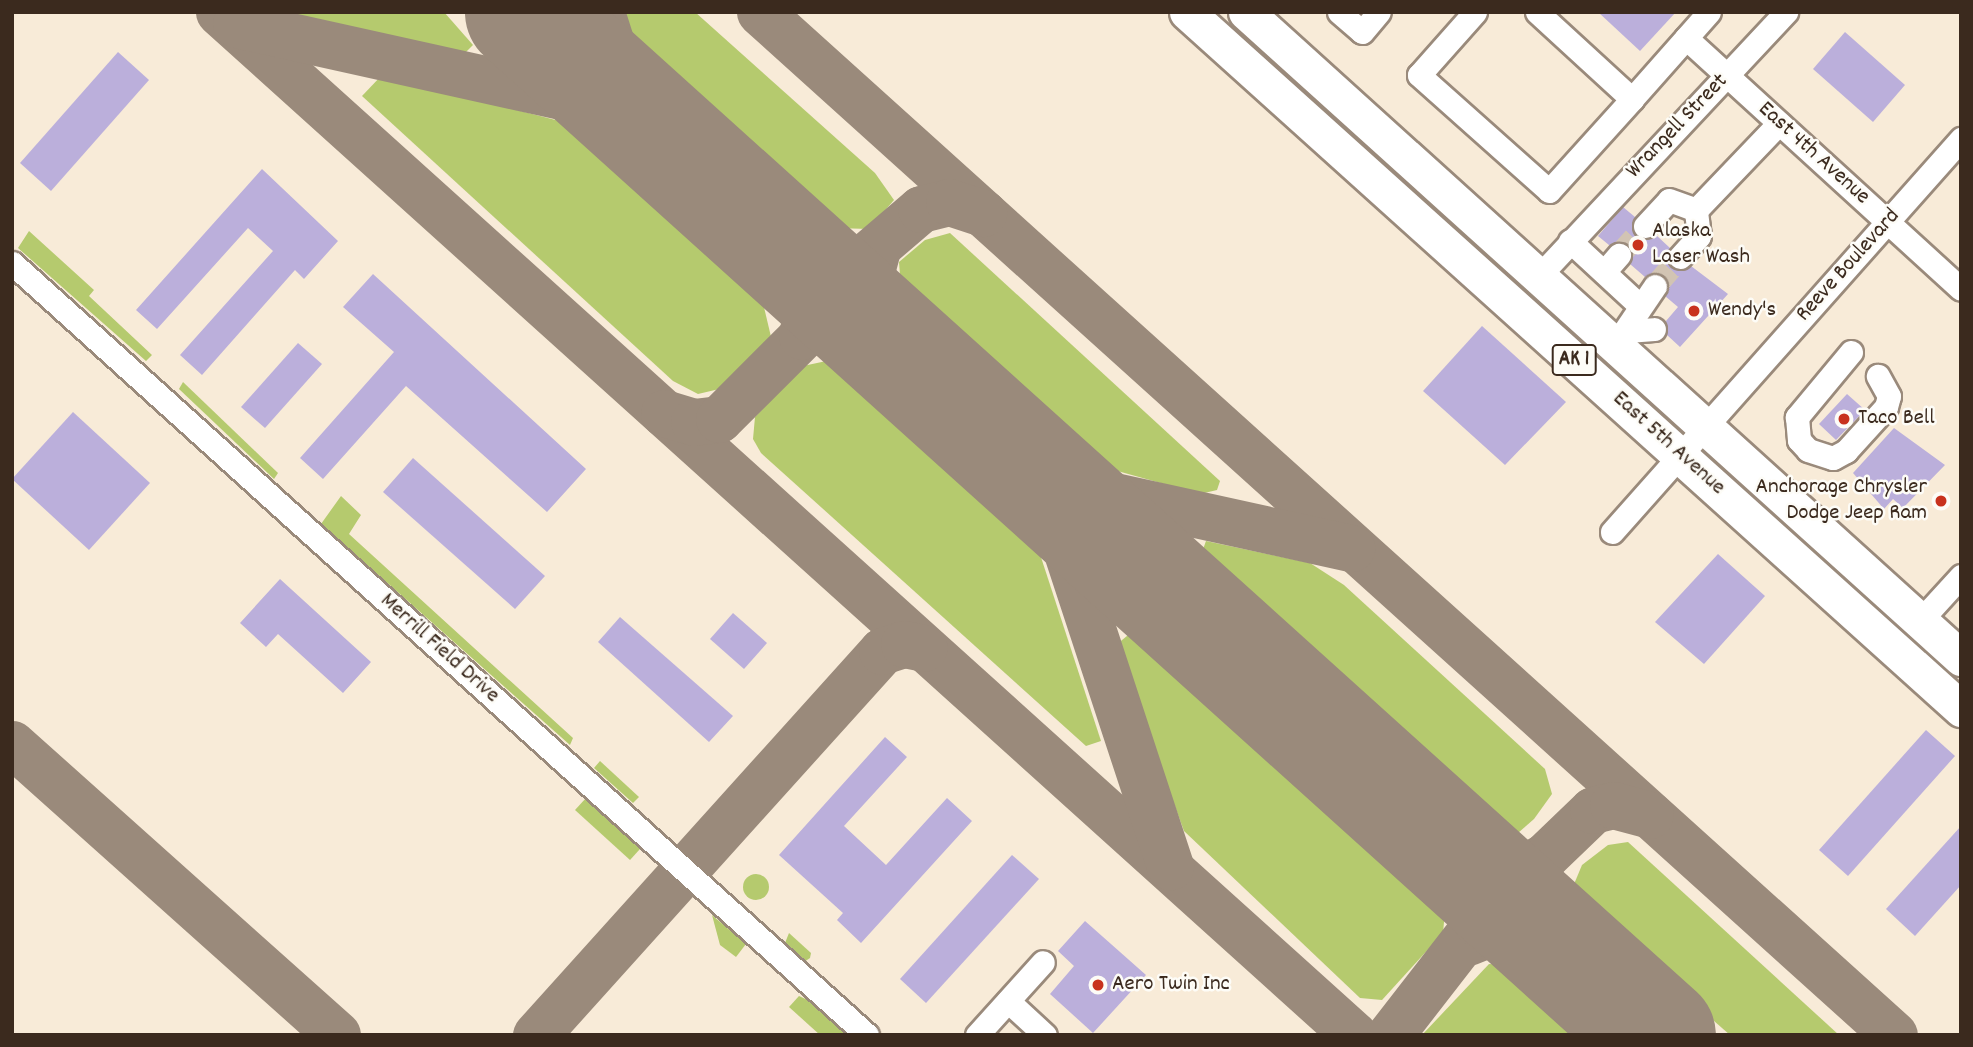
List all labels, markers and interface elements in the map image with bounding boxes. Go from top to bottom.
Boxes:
street label: Wrangell Street [1621,69,1735,185]
street label: East 4th Avenue [1751,96,1875,212]
street label: Reeve Boulevard [1791,204,1907,328]
place label: Alaska Laser Wash [1652,218,1750,272]
marker: Alaska Laser Wash [1630,237,1646,253]
place label: Wendy's [1708,297,1776,325]
marker: Wendy's [1686,303,1702,319]
road number: AK 1 [1551,342,1597,378]
street label: East 5th Avenue [1606,386,1730,502]
place label: Taco Bell [1858,405,1935,433]
marker: Taco Bell [1836,411,1852,427]
place label: Anchorage Chrysler Dodge Jeep Ram [1755,474,1927,528]
marker: Anchorage Chrysler Dodge Jeep Ram [1933,493,1949,509]
street label: Merrill Field Drive [373,588,505,710]
place label: Aero Twin Inc [1112,971,1230,999]
marker: Aero Twin Inc [1090,977,1106,993]

